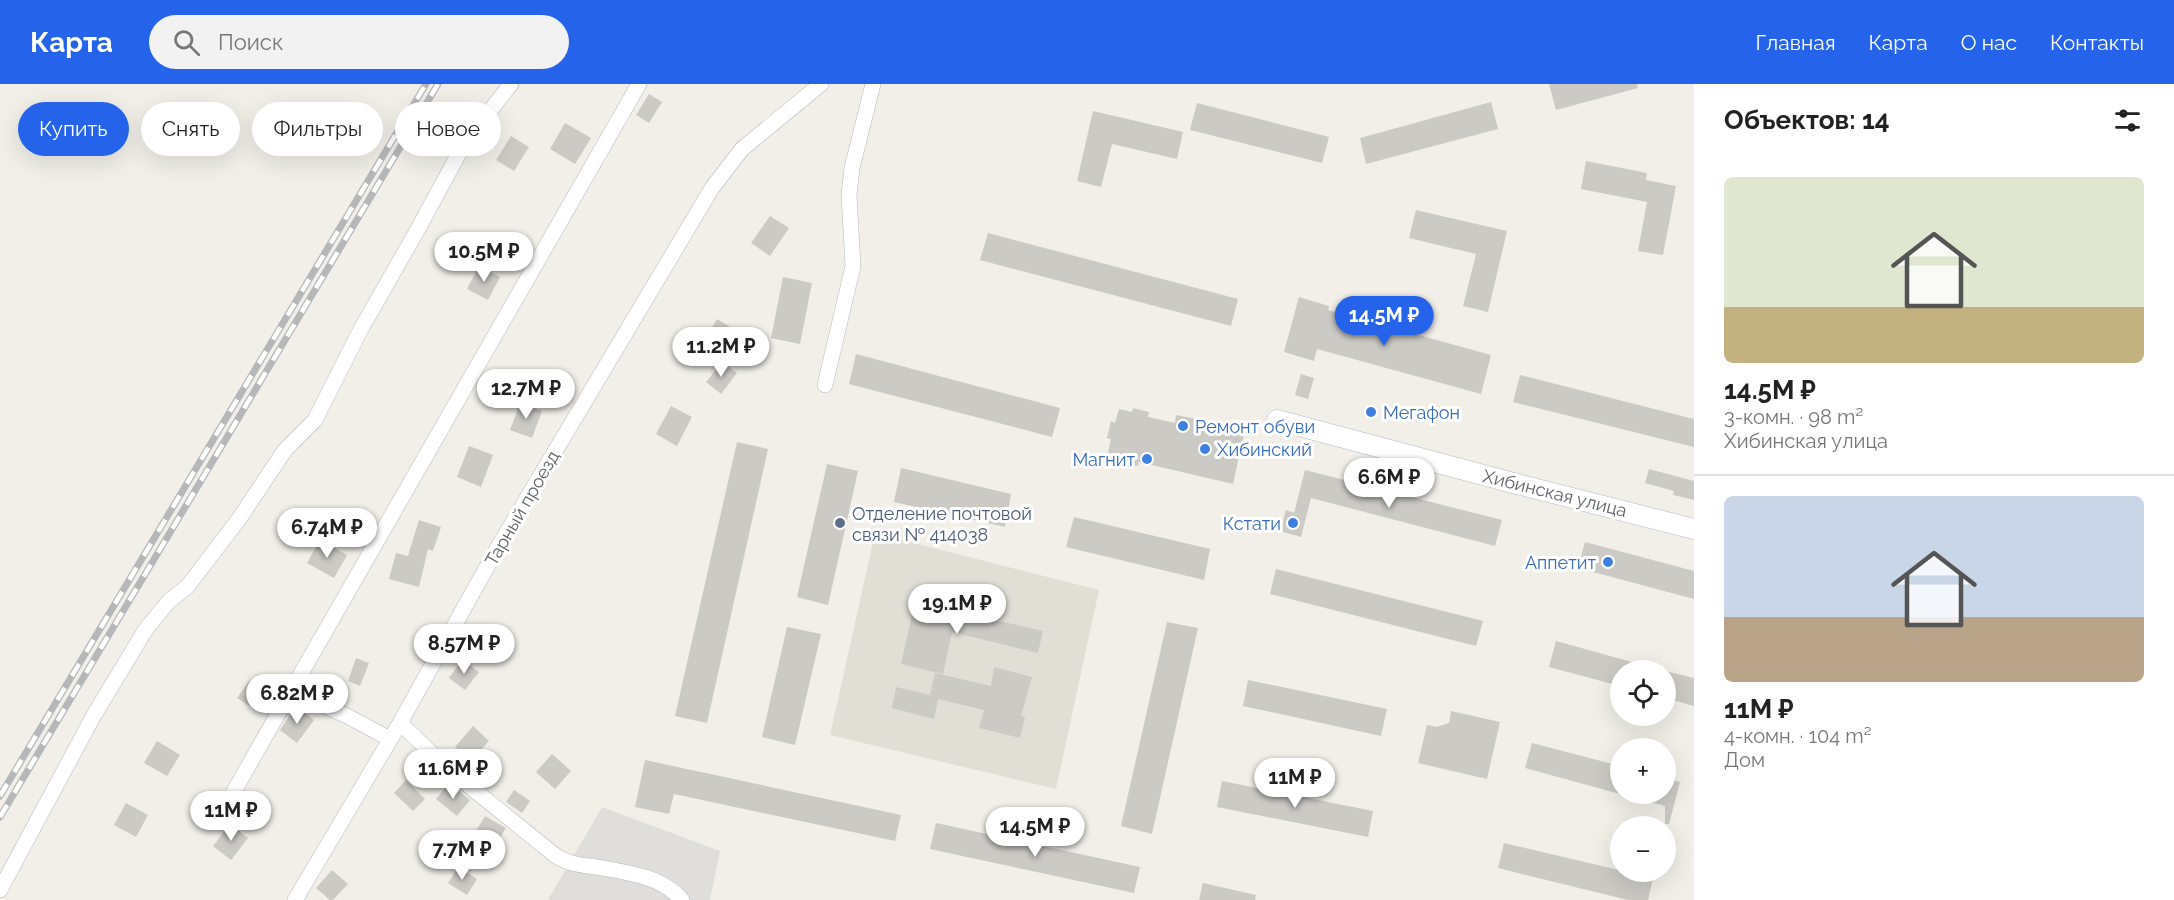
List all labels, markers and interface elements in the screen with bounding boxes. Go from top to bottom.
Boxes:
search box [149,15,569,69]
text: Карта [30,26,113,59]
icon: search [170,26,203,59]
text: Поиск [218,29,283,55]
text: Главная [1756,30,1836,55]
text: Карта [1869,30,1928,55]
text: О нас [1961,30,2017,55]
text: Контакты [2050,30,2144,55]
chip: Купить [18,102,129,156]
chip: Снять [141,102,240,156]
chip: Фильтры [252,102,383,156]
chip: Новое [395,102,501,156]
icon: filters [2111,104,2144,137]
text: Объектов: 14 [1724,105,1890,135]
icon: home [1880,216,1988,324]
pin: 10.5M ₽ [429,232,539,283]
text: 10.5M ₽ [448,239,520,263]
pin: 14.5M ₽ [1329,296,1439,347]
text: 14.5M ₽ [1349,303,1419,327]
pin: 11.2M ₽ [666,327,776,378]
text: 11.2M ₽ [686,334,756,358]
pin: 12.7M ₽ [471,369,581,420]
text: 14.5M ₽ [1724,375,1816,405]
text: 12.7M ₽ [491,376,561,400]
place label: Мегафон [1383,402,1460,423]
marker: Мегафон [1364,405,1378,419]
text: 3-комн. · 98 m² [1724,405,1863,429]
place label: Ремонт обуви [1195,416,1315,437]
marker: Ремонт обуви [1176,419,1190,433]
text: Хибинская улица [1724,429,1888,453]
place label: Хибинский [1217,439,1312,460]
marker: Хибинский [1198,442,1212,456]
street label: Тарный проезд [481,447,563,569]
place label: Магнит [1072,449,1135,470]
marker: Магнит [1140,452,1154,466]
pin: 6.6M ₽ [1340,458,1438,509]
text: 6.6M ₽ [1358,465,1420,489]
street label: Хибинская улица [1481,465,1629,521]
place label: Отделение почтовой связи № 414038 [852,503,1032,545]
pin: 6.74M ₽ [272,508,382,559]
place label: Кстати [1223,513,1281,534]
text: 6.74M ₽ [291,515,363,539]
marker: Отделение почтовой связи № 414038 [833,516,847,530]
marker: Кстати [1286,516,1300,530]
icon: home [1880,535,1988,643]
place label: Аппетит [1525,552,1596,573]
marker: Аппетит [1601,555,1615,569]
pin: 19.1M ₽ [902,584,1012,635]
text: 19.1M ₽ [922,591,992,615]
pin: 8.57M ₽ [409,624,519,675]
text: 8.57M ₽ [428,631,500,655]
map controls [1610,660,1676,882]
button: locate [1610,660,1676,726]
pin: 6.82M ₽ [242,674,352,725]
text: 6.82M ₽ [260,681,334,705]
text: 11M ₽ [1724,694,1794,724]
text: 4-комн. · 104 m² [1724,724,1871,748]
button: + [1610,738,1676,804]
text: Дом [1724,748,1765,772]
pin: 11.6M ₽ [398,749,508,800]
text: 11.6M ₽ [418,756,488,780]
pin: 11M ₽ [1253,758,1337,809]
text: 11M ₽ [1268,765,1322,789]
pin: 11M ₽ [189,791,273,842]
text: 11M ₽ [204,798,258,822]
pin: 14.5M ₽ [980,807,1090,858]
text: 14.5M ₽ [1000,814,1070,838]
button: − [1610,816,1676,882]
pin: 7.7M ₽ [413,830,511,881]
text: 7.7M ₽ [432,837,492,861]

